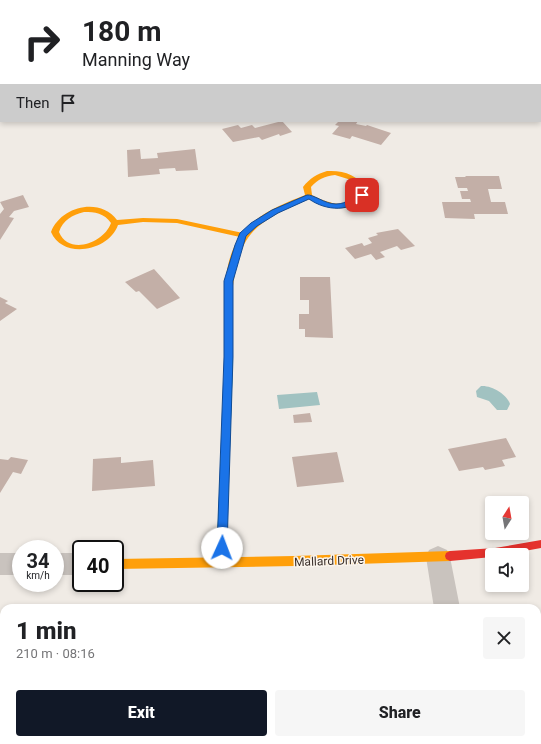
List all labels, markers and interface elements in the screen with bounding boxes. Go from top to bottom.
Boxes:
text: 180 m [82,15,161,48]
icon: right [16,16,68,68]
text: Manning Way [82,49,190,70]
icon: arrive [57,92,79,114]
text: Then [16,94,49,112]
pin [345,178,379,212]
icon: arrive [351,184,373,206]
north arrow [485,496,529,540]
map controls [485,496,529,592]
position arrow [201,527,243,569]
speed limit sign: 40 [72,540,124,592]
button: sound [485,548,529,592]
text: 34 [27,549,49,573]
street label: Mallard Drive [294,553,364,569]
text: km/h [26,570,50,581]
text: 1 min [16,617,77,645]
button: close [483,617,525,659]
text: 210 m · 08:16 [16,646,95,661]
button: Exit [16,690,267,736]
button: Share [275,690,525,736]

